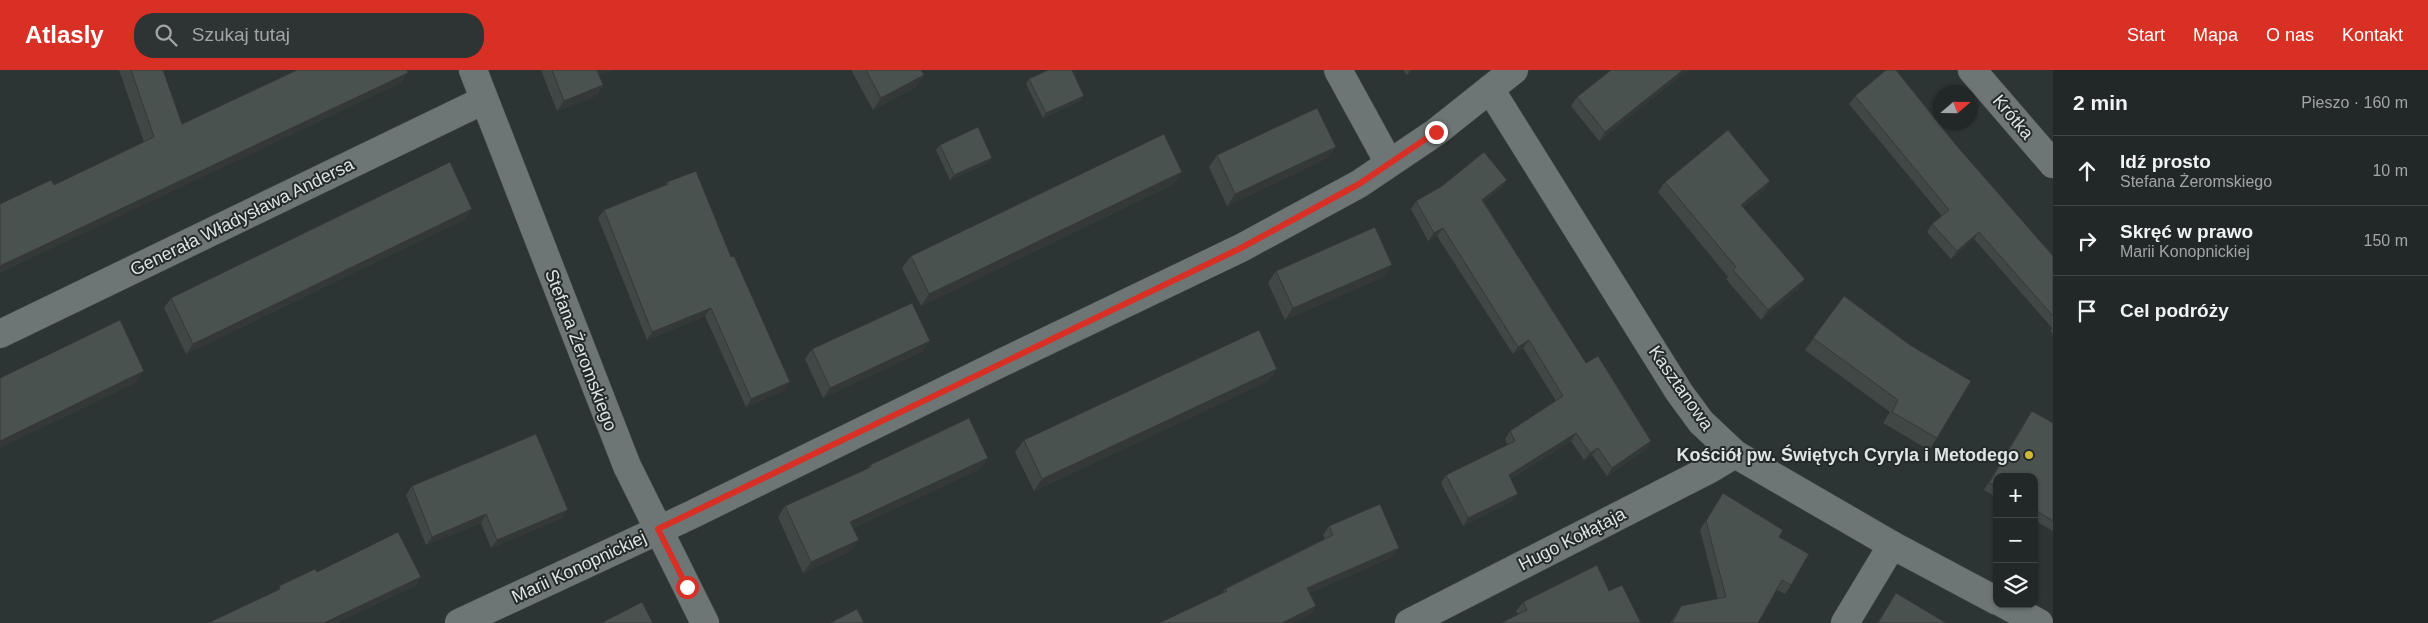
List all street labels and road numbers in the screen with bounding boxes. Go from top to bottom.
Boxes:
street label: Krótka [1989,91,2038,144]
street label: Generała Władysława Andersa [127,154,358,280]
street label: Stefana Żeromskiego [541,267,621,433]
street label: Kasztanowa [1645,342,1718,435]
street label: Hugo Kołłątaja [1515,503,1630,574]
street label: Marii Konopnickiej [509,527,649,607]

